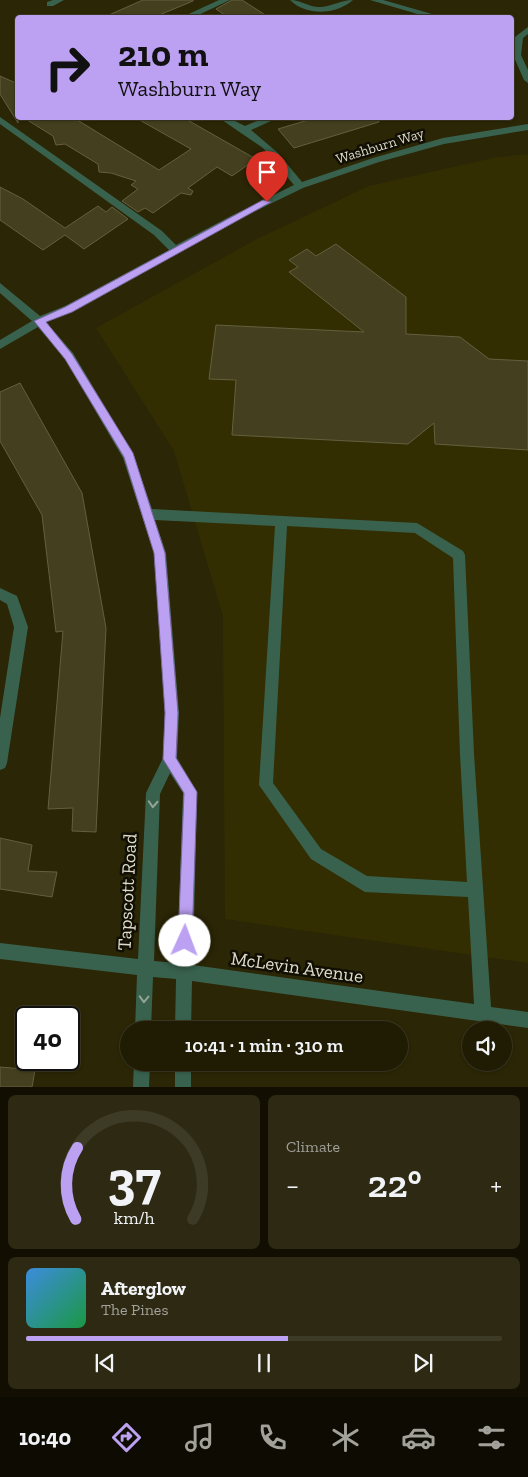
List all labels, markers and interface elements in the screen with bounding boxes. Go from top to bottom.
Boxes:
text: 210 m [118,33,208,75]
icon: right [35,35,100,100]
text: Washburn Way [118,75,261,102]
street label: Washburn Way [334,124,427,167]
pin [246,151,288,202]
icon: arrive [253,158,281,186]
one-way arrow [147,801,158,809]
street label: Tapscott Road [112,832,142,951]
position arrow [158,914,210,966]
street label: McLevin Avenue [229,946,365,988]
one-way arrow [138,995,149,1003]
speed limit sign: 40 [15,1006,80,1071]
map controls [462,1021,512,1071]
button: sound [462,1021,512,1071]
text: 10:41 · 1 min · 310 m [185,1034,343,1057]
text: Climate [286,1137,340,1156]
text: 37 [107,1149,161,1211]
text: 22° [367,1161,422,1207]
text: − [286,1169,299,1202]
text: + [490,1169,502,1202]
text: km/h [114,1207,154,1229]
text: Afterglow [101,1277,186,1300]
text: The Pines [101,1300,168,1319]
icon: previous [91,1349,119,1377]
icon: pause [250,1349,278,1377]
icon: next [409,1349,437,1377]
icon: directions [109,1420,144,1455]
icon: music [182,1420,217,1455]
icon: phone [255,1420,290,1455]
icon: climate [328,1420,363,1455]
icon: car [401,1420,436,1455]
icon: filters [474,1420,509,1455]
text: 10:40 [19,1424,71,1451]

